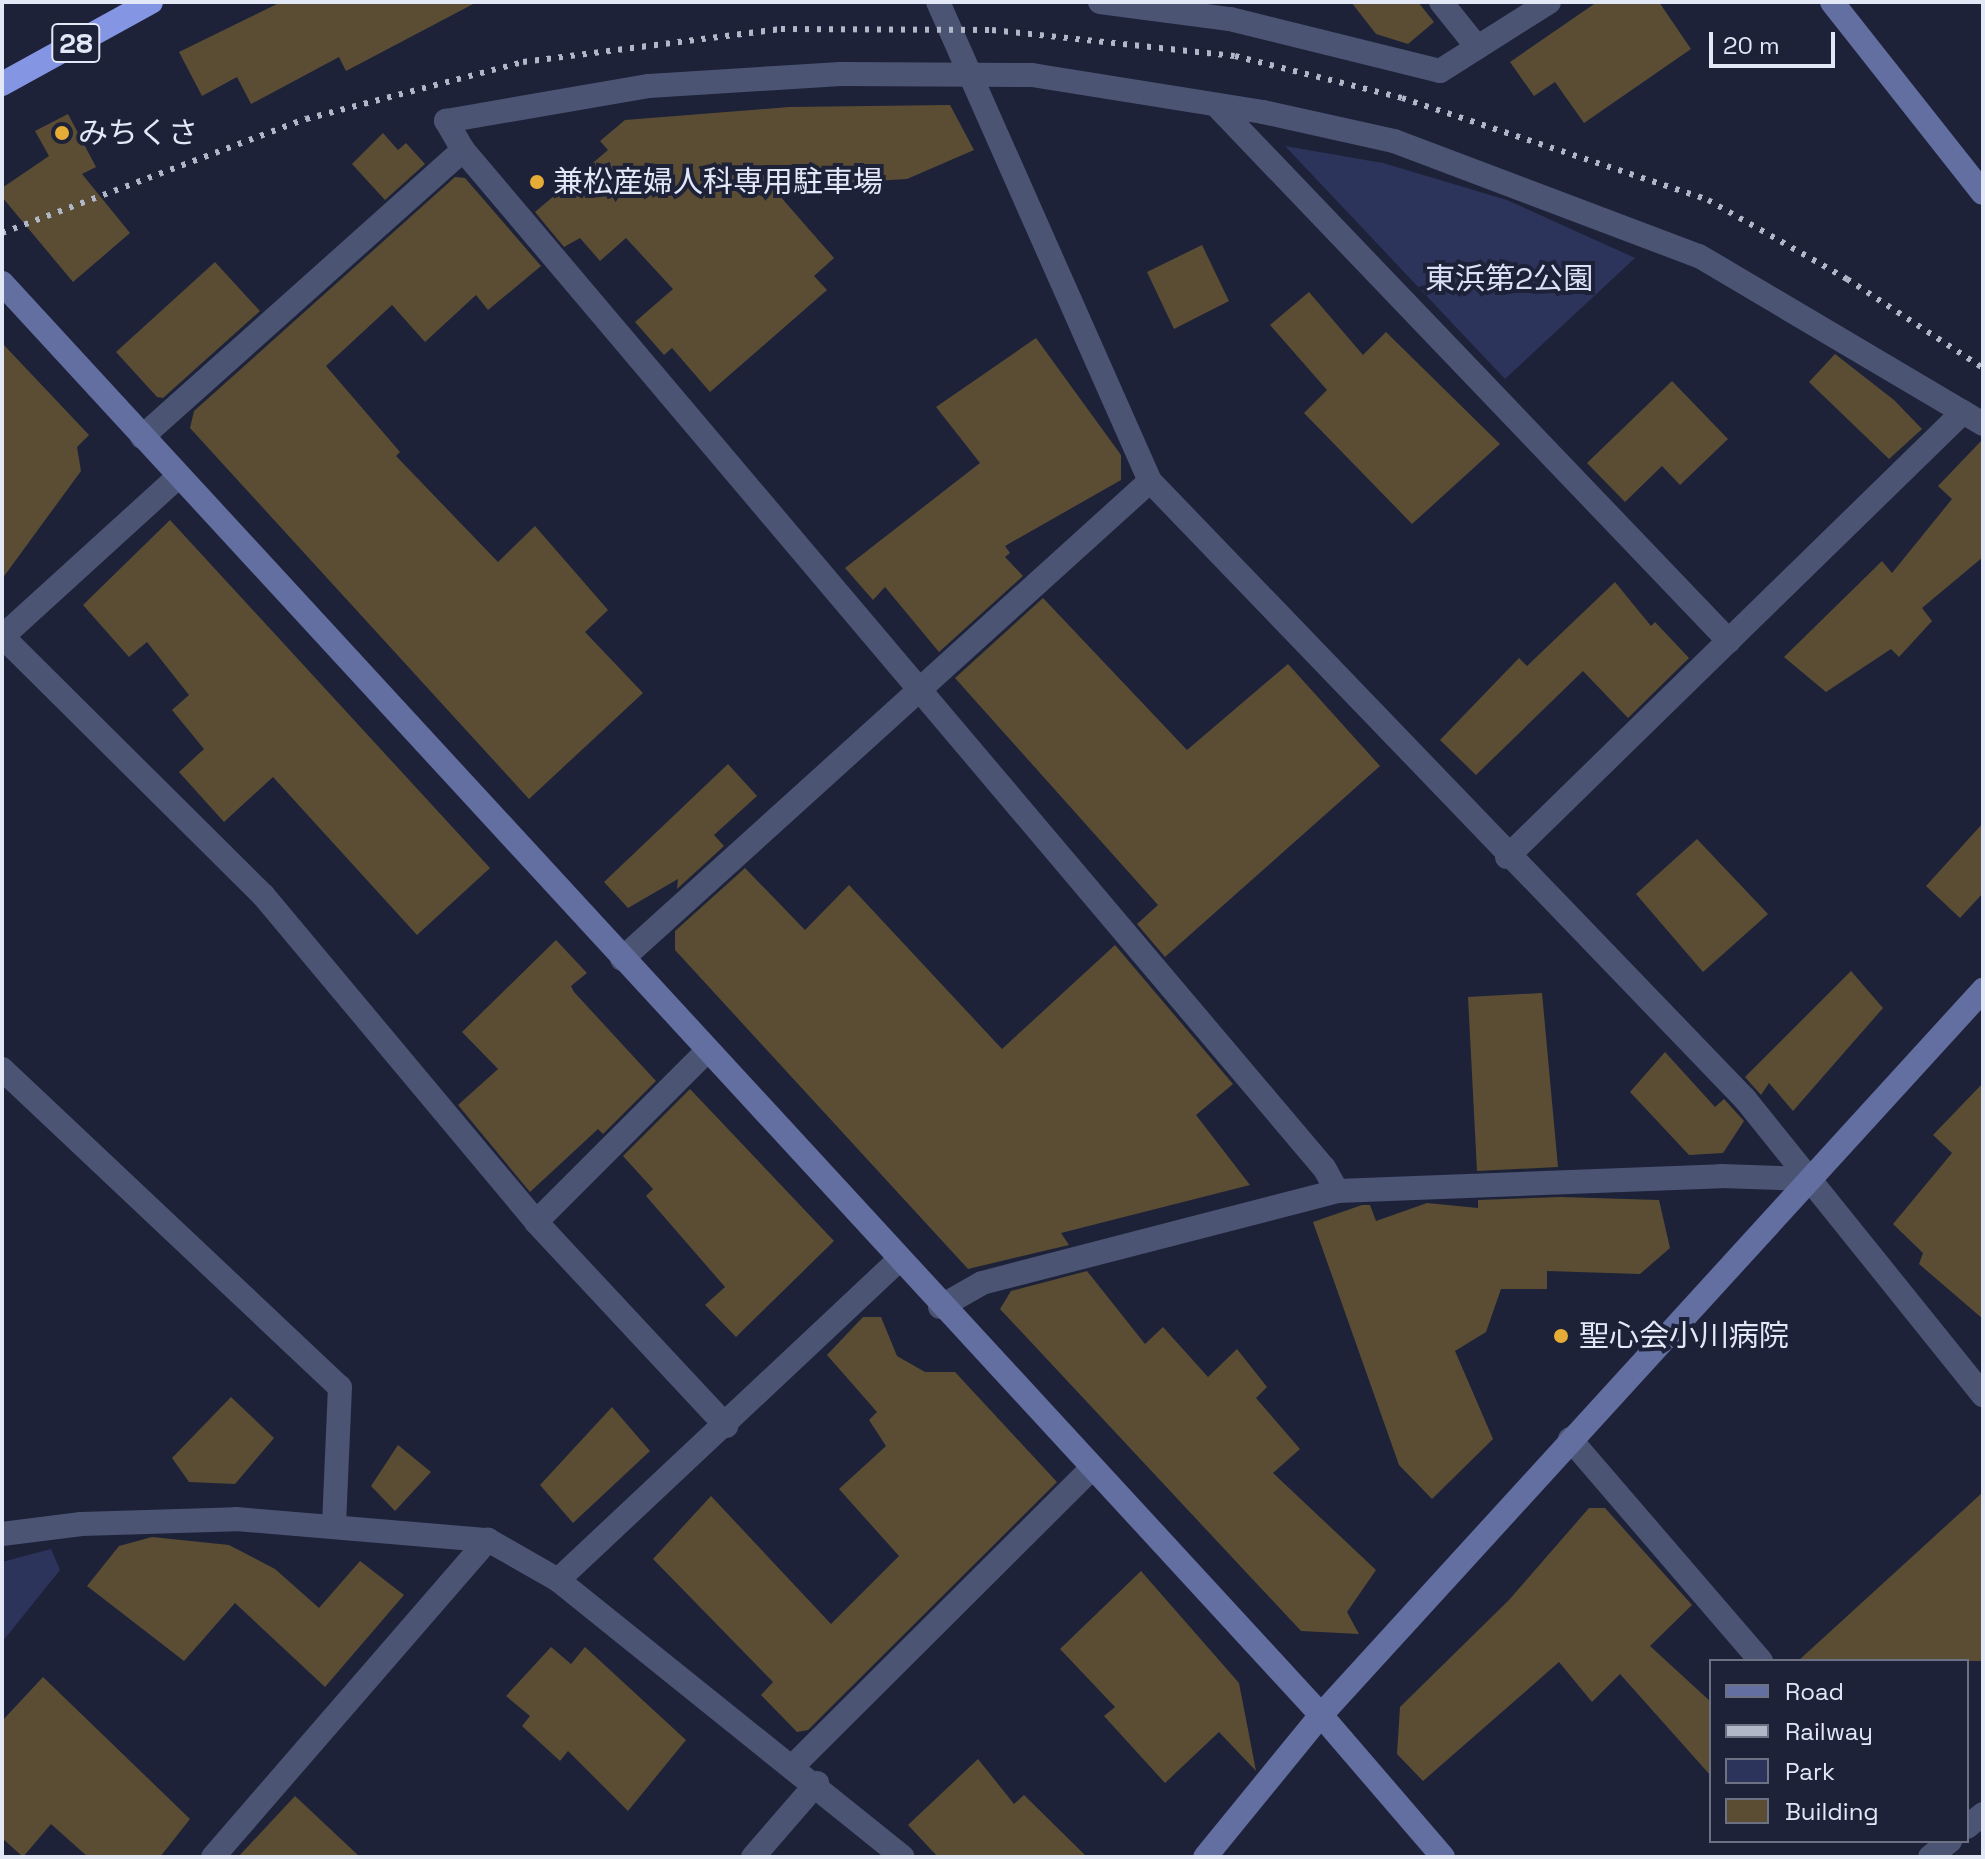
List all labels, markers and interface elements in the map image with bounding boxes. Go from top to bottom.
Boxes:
scale bar [1713,16,1839,66]
road number: 28 [50,19,102,67]
text: 20 m [1723,30,1780,61]
place label: みちくさ [78,115,198,151]
marker: みちくさ [53,124,71,142]
place label: 兼松産婦人科専用駐車場 [553,164,883,200]
marker: 兼松産婦人科専用駐車場 [528,173,546,191]
park label: 東浜第2公園 [1425,261,1593,297]
place label: 聖心会小川病院 [1579,1318,1789,1354]
marker: 聖心会小川病院 [1550,1325,1572,1347]
legend [1709,1659,1969,1843]
text: Road [1785,1676,1844,1707]
text: Railway [1785,1716,1873,1747]
text: Park [1785,1756,1835,1787]
text: Building [1785,1796,1879,1827]

